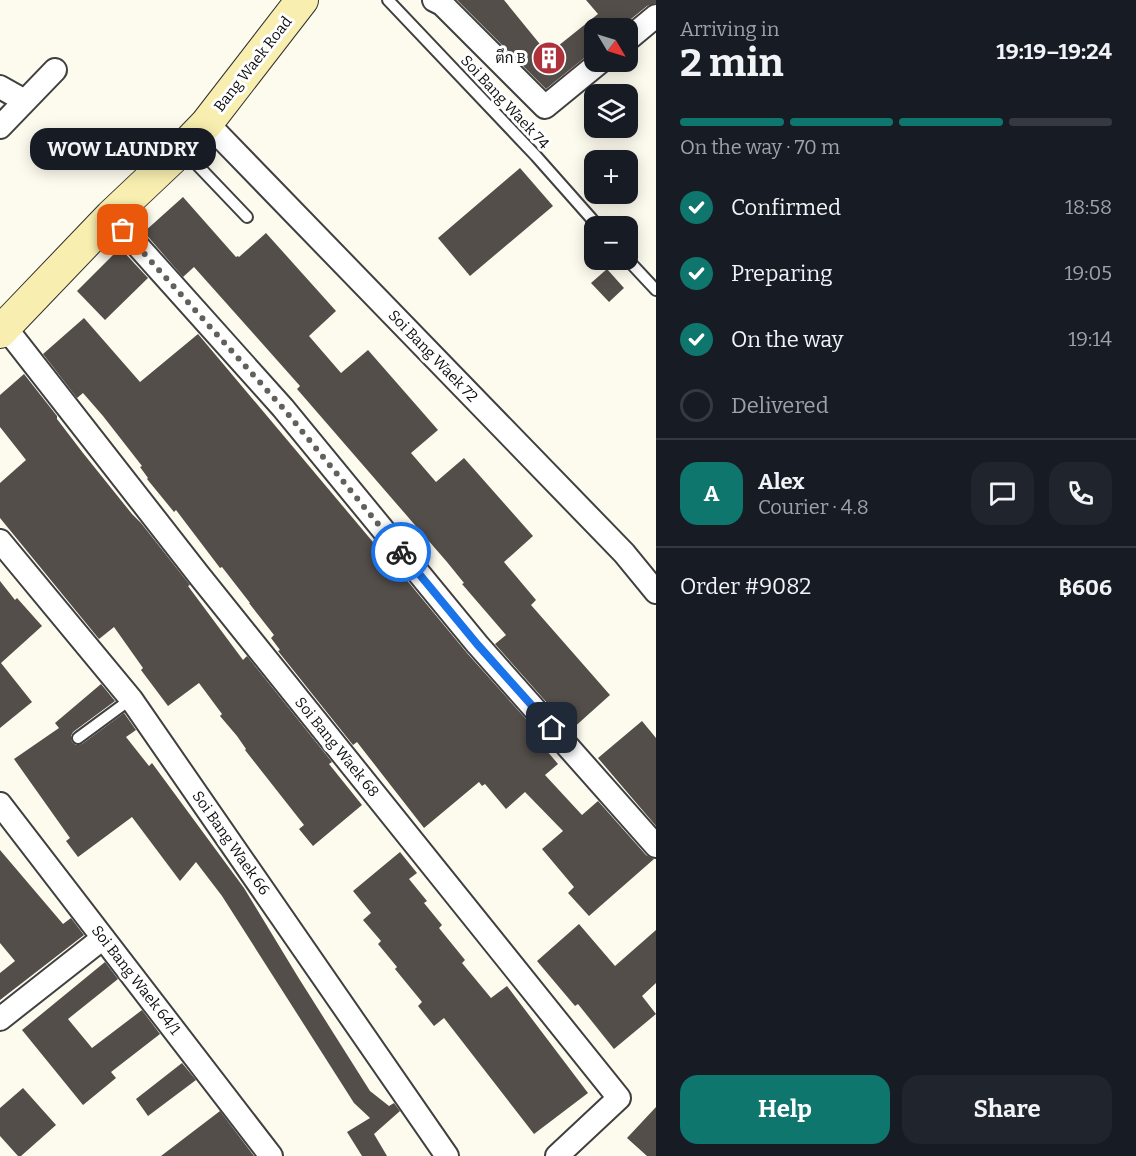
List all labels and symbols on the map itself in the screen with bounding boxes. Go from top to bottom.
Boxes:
street label: Bang Waek Road [210,13,296,115]
north arrow [584,18,638,72]
building icon: ตึก B [531,40,567,76]
place label: ตึก B [496,48,526,67]
street label: Soi Bang Waek 74 [457,51,553,153]
callout: WOW LAUNDRY [30,128,216,170]
pin [97,204,148,255]
street label: Soi Bang Waek 72 [385,306,481,406]
courier [371,522,431,582]
street label: Soi Bang Waek 68 [291,693,383,801]
pin [526,702,577,753]
street label: Soi Bang Waek 66 [188,787,274,899]
street label: Soi Bang Waek 64/1 [88,922,184,1038]

